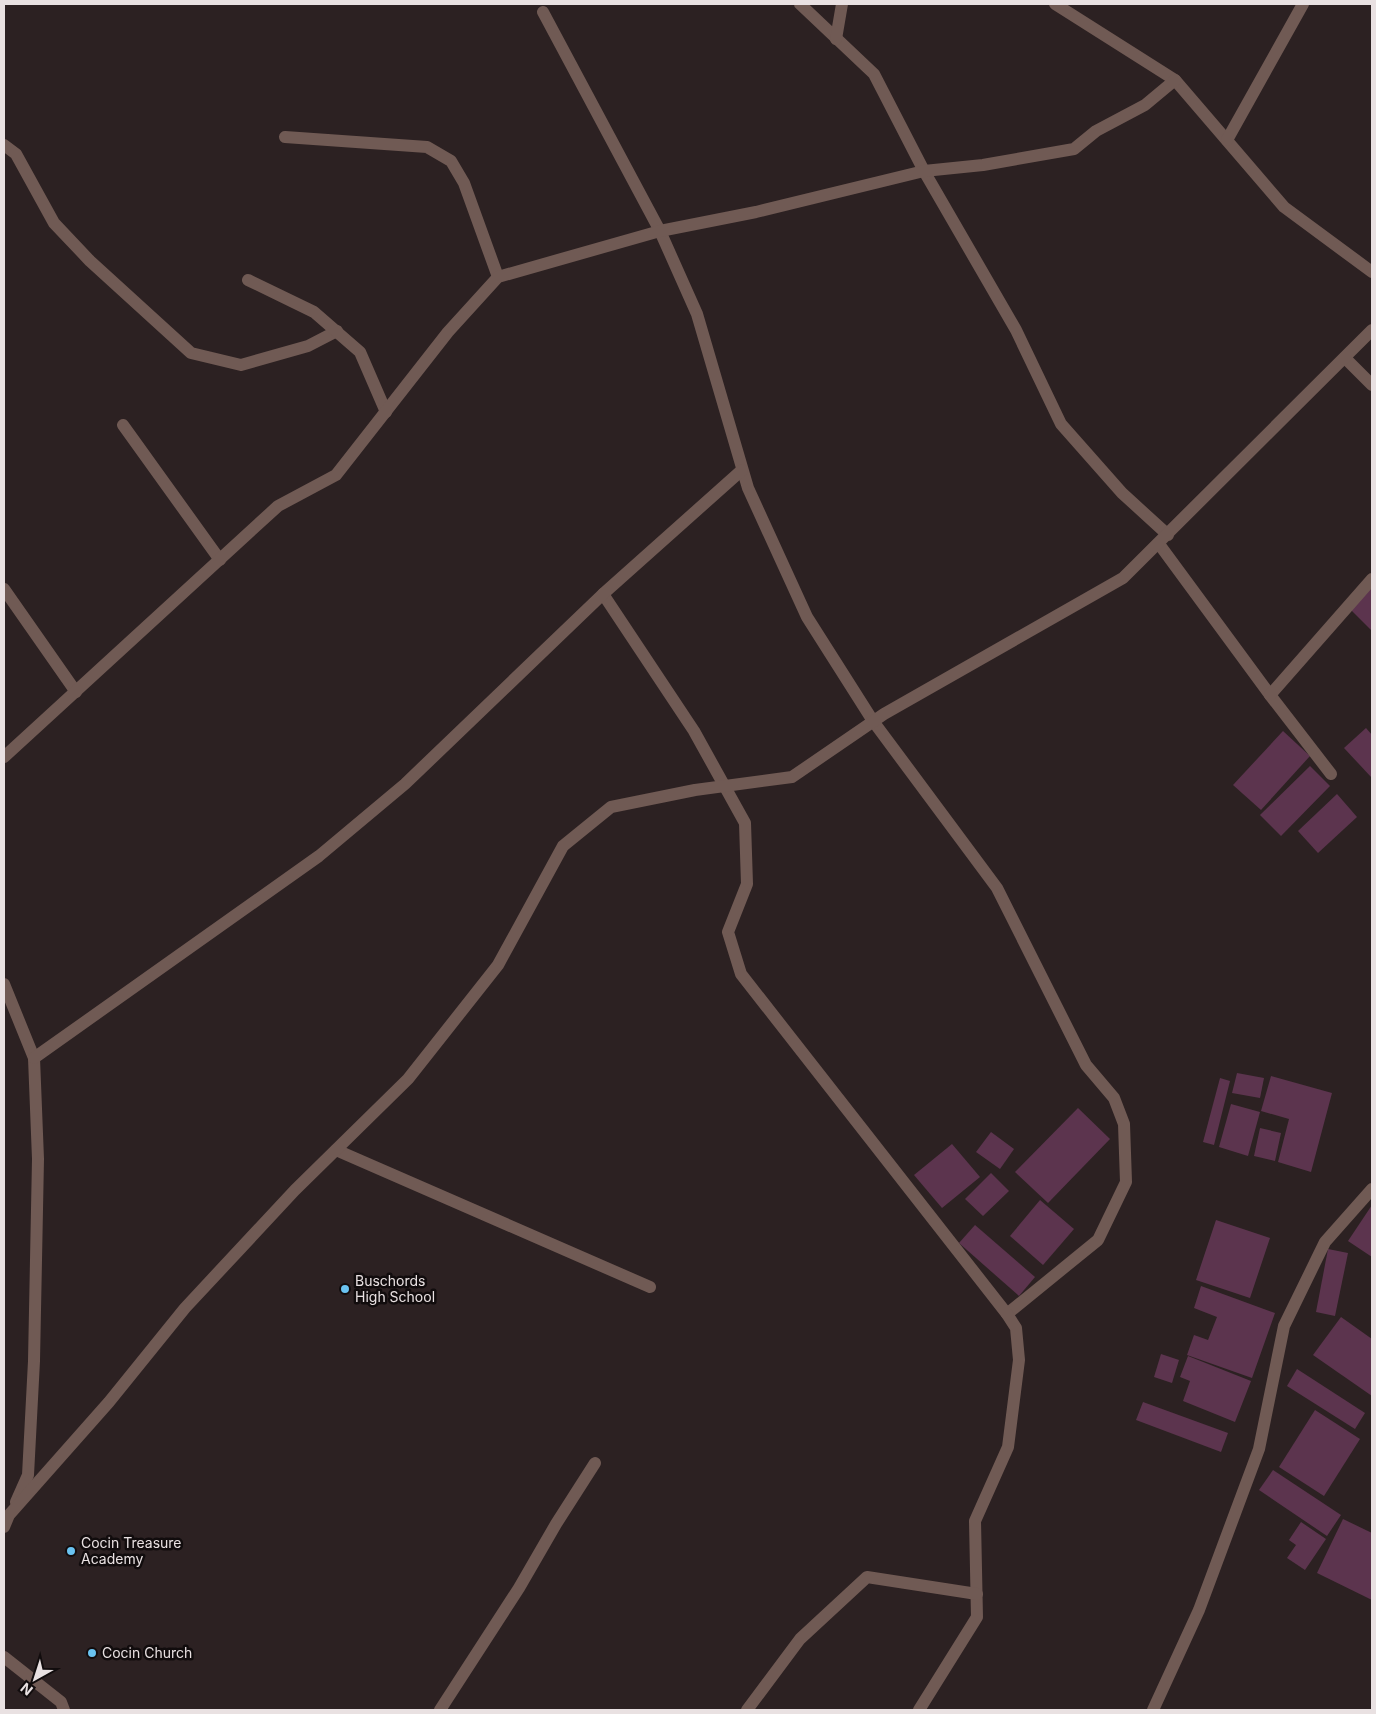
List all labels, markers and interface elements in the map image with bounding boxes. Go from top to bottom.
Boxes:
place label: Buschords High School [355,1272,435,1305]
marker: Buschords High School [339,1283,351,1295]
place label: Cocin Treasure Academy [81,1534,182,1567]
marker: Cocin Treasure Academy [65,1545,77,1557]
place label: Cocin Church [102,1644,192,1661]
marker: Cocin Church [86,1647,98,1659]
north arrow [10,1654,60,1704]
text: N [17,1680,36,1699]

